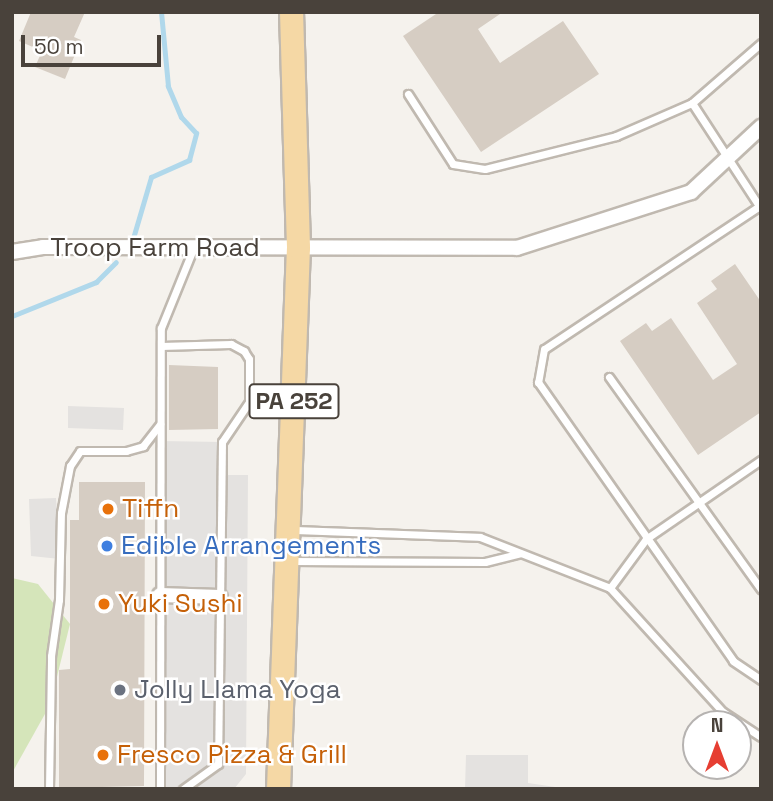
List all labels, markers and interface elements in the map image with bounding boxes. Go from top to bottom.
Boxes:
scale bar [24,21,164,65]
text: 50 m [34,33,84,60]
street label: Troop Farm Road [50,232,260,264]
road number: PA 252 [247,380,341,422]
place label: Tiffn [122,493,179,525]
marker: Tiffn [100,501,116,517]
place label: Edible Arrangements [121,530,381,562]
marker: Edible Arrangements [99,538,115,554]
place label: Yuki Sushi [118,588,243,620]
marker: Yuki Sushi [96,596,112,612]
place label: Jolly Llama Yoga [134,674,341,706]
marker: Jolly Llama Yoga [112,682,128,698]
north arrow [682,710,752,780]
text: N [711,713,723,738]
place label: Fresco Pizza & Grill [117,739,347,771]
marker: Fresco Pizza & Grill [95,747,111,763]

